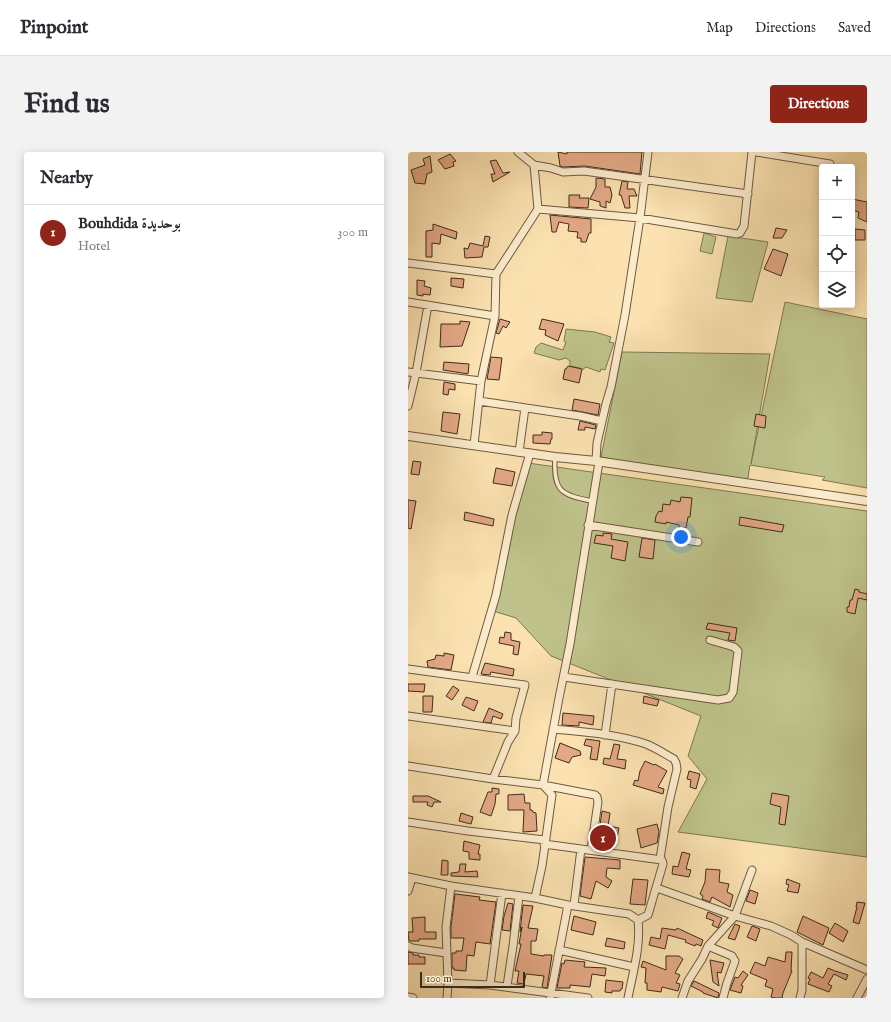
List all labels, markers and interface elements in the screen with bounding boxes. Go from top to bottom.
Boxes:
text: Pinpoint [20,16,88,40]
text: Map [706,19,733,37]
text: Directions [755,19,816,37]
text: Saved [838,19,871,37]
button: Directions [770,85,867,123]
text: Find us [24,87,110,122]
map controls [819,164,855,308]
button: + [819,164,855,200]
text: Nearby [40,168,93,189]
button: − [819,200,855,236]
text: Bouhdida بوحديدة [78,214,181,233]
text: 1 [51,224,55,241]
text: 300 m [337,224,368,241]
button: locate [819,236,855,272]
text: Hotel [78,238,110,255]
button: layers [819,272,855,308]
your location [671,527,691,547]
pin: 1 [590,823,616,853]
scale bar [420,970,525,989]
text: 100 m [426,972,452,986]

